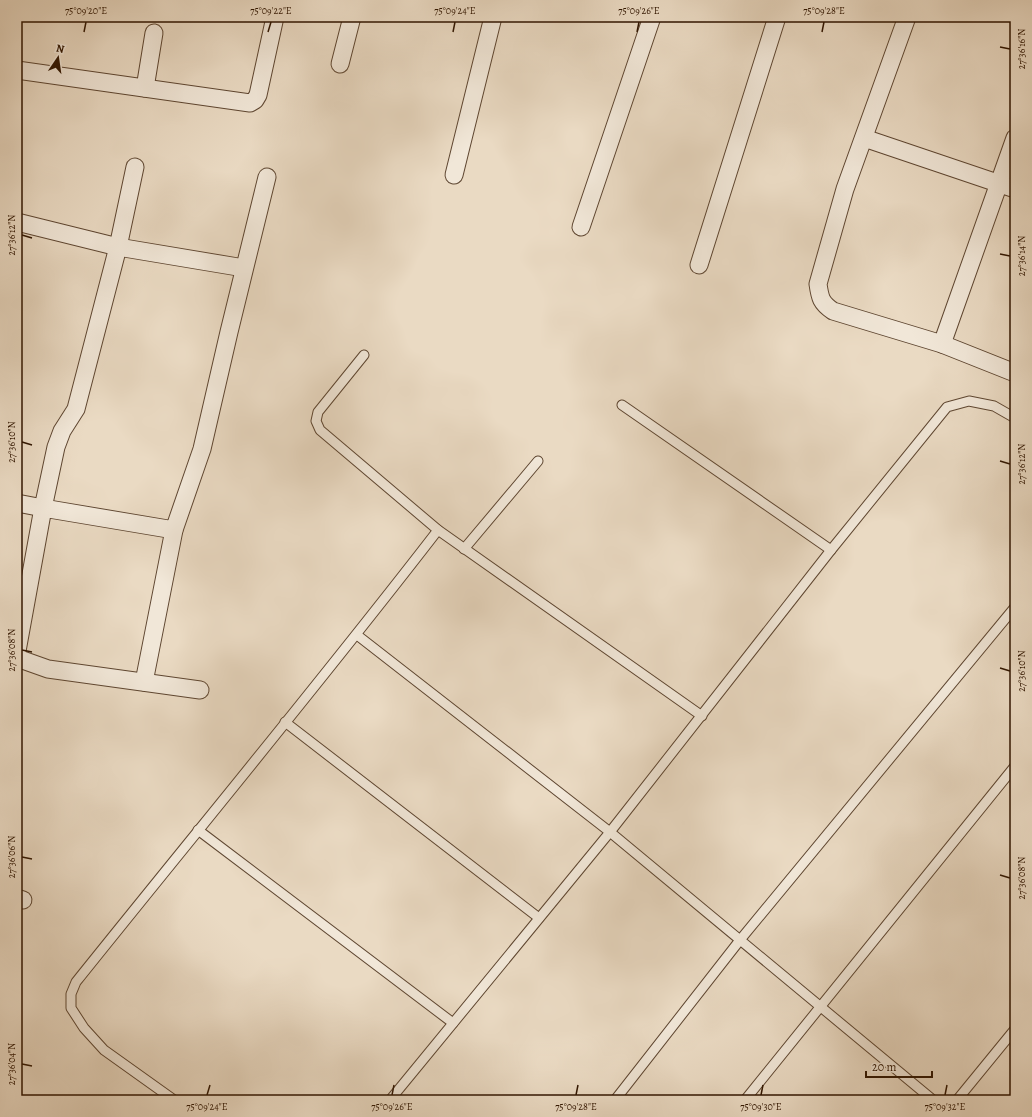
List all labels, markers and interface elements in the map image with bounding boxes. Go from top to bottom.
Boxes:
text: 75°09'20"E [65,4,107,17]
text: 75°09'22"E [250,4,292,17]
text: 75°09'24"E [434,4,476,17]
text: 75°09'26"E [618,4,660,17]
text: 75°09'28"E [803,4,845,17]
text: 27°36'16"N [1015,29,1028,69]
north arrow [38,38,78,78]
text: N [55,41,66,57]
text: 27°36'12"N [5,215,18,255]
text: 27°36'14"N [1015,236,1028,276]
text: 27°36'10"N [5,421,18,463]
text: 27°36'12"N [1015,444,1028,484]
text: 27°36'08"N [5,629,18,671]
text: 27°36'10"N [1015,650,1028,692]
text: 27°36'06"N [5,836,18,878]
text: 27°36'08"N [1015,857,1028,899]
text: 27°36'04"N [5,1043,18,1085]
scale bar [866,1053,932,1079]
text: 20 m [872,1059,896,1075]
text: 75°09'24"E [186,1100,228,1113]
text: 75°09'26"E [371,1100,413,1113]
text: 75°09'28"E [555,1100,597,1113]
text: 75°09'30"E [740,1100,782,1113]
text: 75°09'32"E [925,1100,966,1113]

